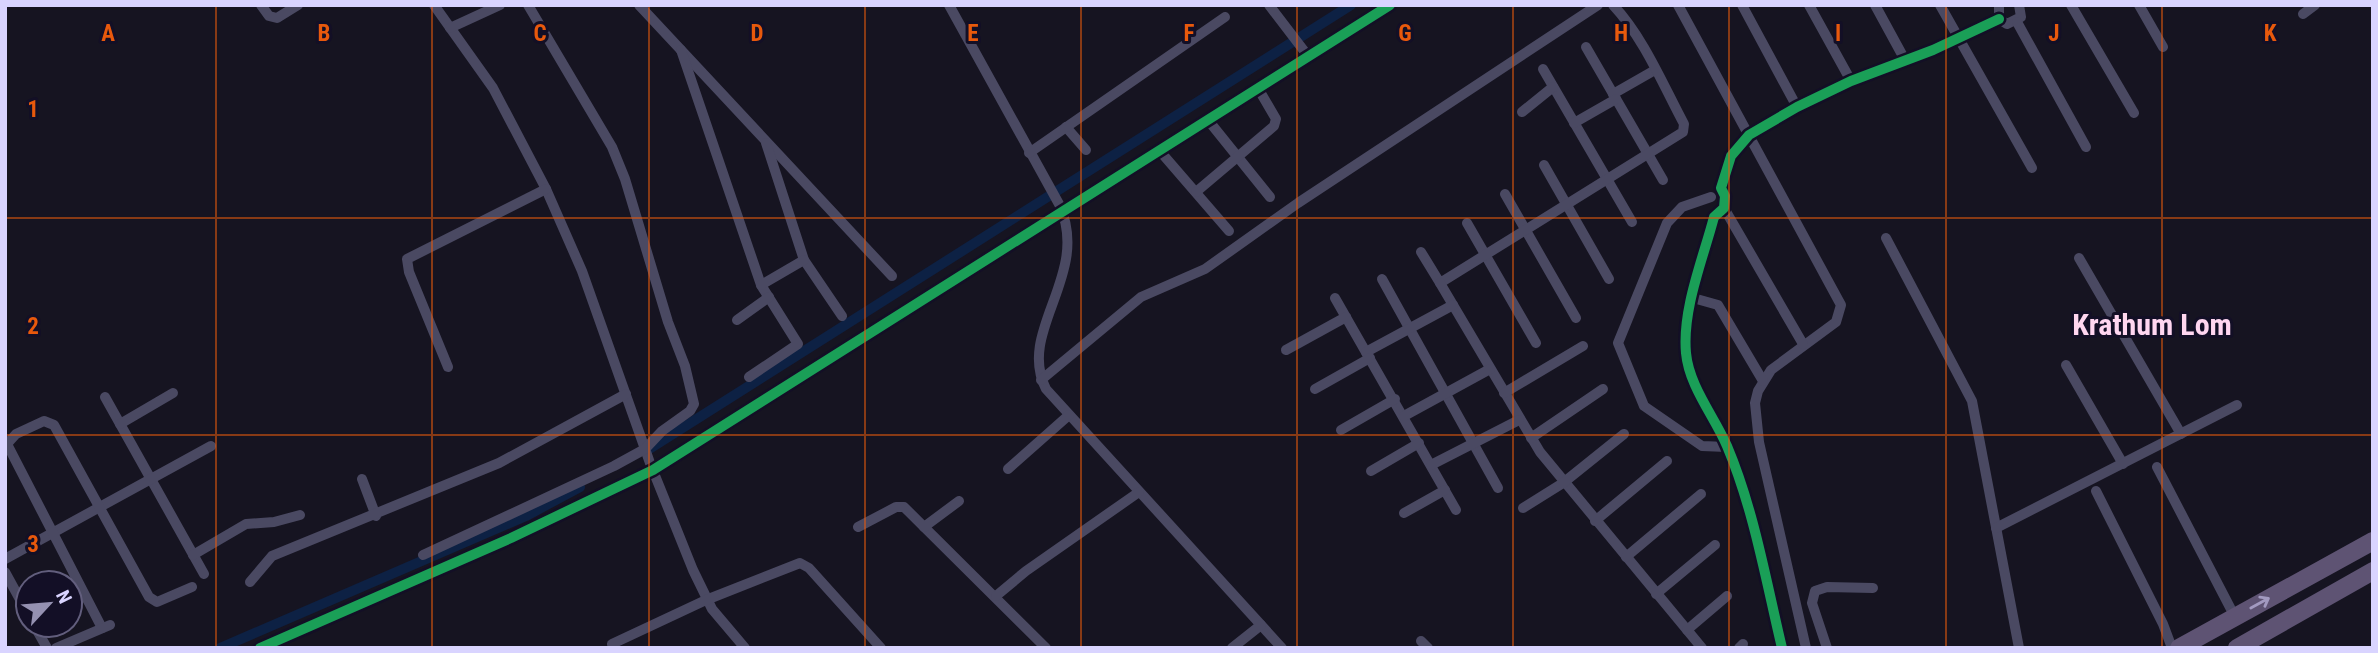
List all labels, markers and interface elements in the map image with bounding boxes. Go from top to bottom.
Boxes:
text: A [101,20,115,47]
text: B [318,20,330,47]
text: C [533,20,547,47]
text: D [751,20,764,47]
text: E [967,20,979,47]
text: F [1184,20,1195,47]
text: G [1398,20,1412,47]
text: H [1614,20,1628,47]
text: I [1835,20,1841,47]
text: J [2048,20,2060,47]
text: K [2264,20,2277,47]
text: 1 [27,96,39,123]
district label: Krathum Lom [2072,307,2232,342]
text: 2 [27,313,39,340]
text: 3 [27,531,39,558]
north arrow [14,569,84,639]
text: N [51,586,77,607]
one-way arrow [2249,596,2270,609]

